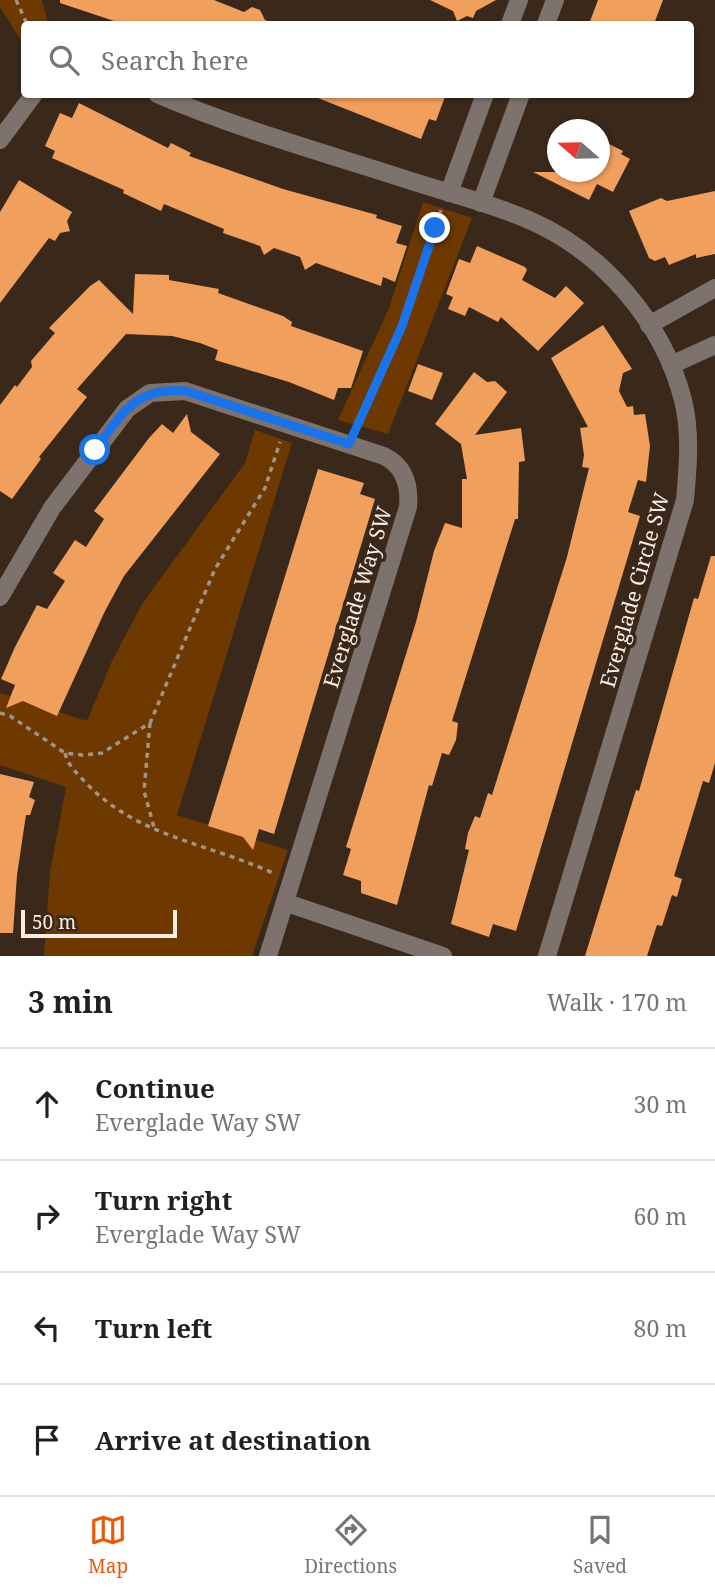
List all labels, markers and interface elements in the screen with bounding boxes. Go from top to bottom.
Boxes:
search box [21,21,694,98]
icon: search [45,41,83,79]
text: Search here [101,42,249,78]
north arrow [547,119,610,182]
route end [419,212,450,243]
route start [79,434,110,465]
street label: Everglade Circle SW [593,489,675,691]
street label: Everglade Way SW [316,503,398,691]
scale bar [21,907,177,939]
text: 50 m [32,909,76,935]
text: 3 min [28,981,113,1022]
text: Walk · 170 m [547,986,687,1018]
text: Continue [95,1070,215,1106]
icon: ahead [28,1085,66,1123]
text: 30 m [634,1088,687,1120]
text: Everglade Way SW [95,1106,301,1138]
text: Turn right [95,1182,232,1218]
icon: right [28,1197,66,1235]
text: 60 m [634,1200,687,1232]
text: Everglade Way SW [95,1218,301,1250]
icon: left [28,1309,66,1347]
text: Turn left [95,1310,212,1346]
text: 80 m [634,1312,687,1344]
icon: arrive [28,1421,66,1459]
text: Arrive at destination [95,1422,371,1458]
tab: Map [88,1511,128,1579]
tab: Directions [304,1511,397,1579]
tab: Saved [573,1511,627,1579]

